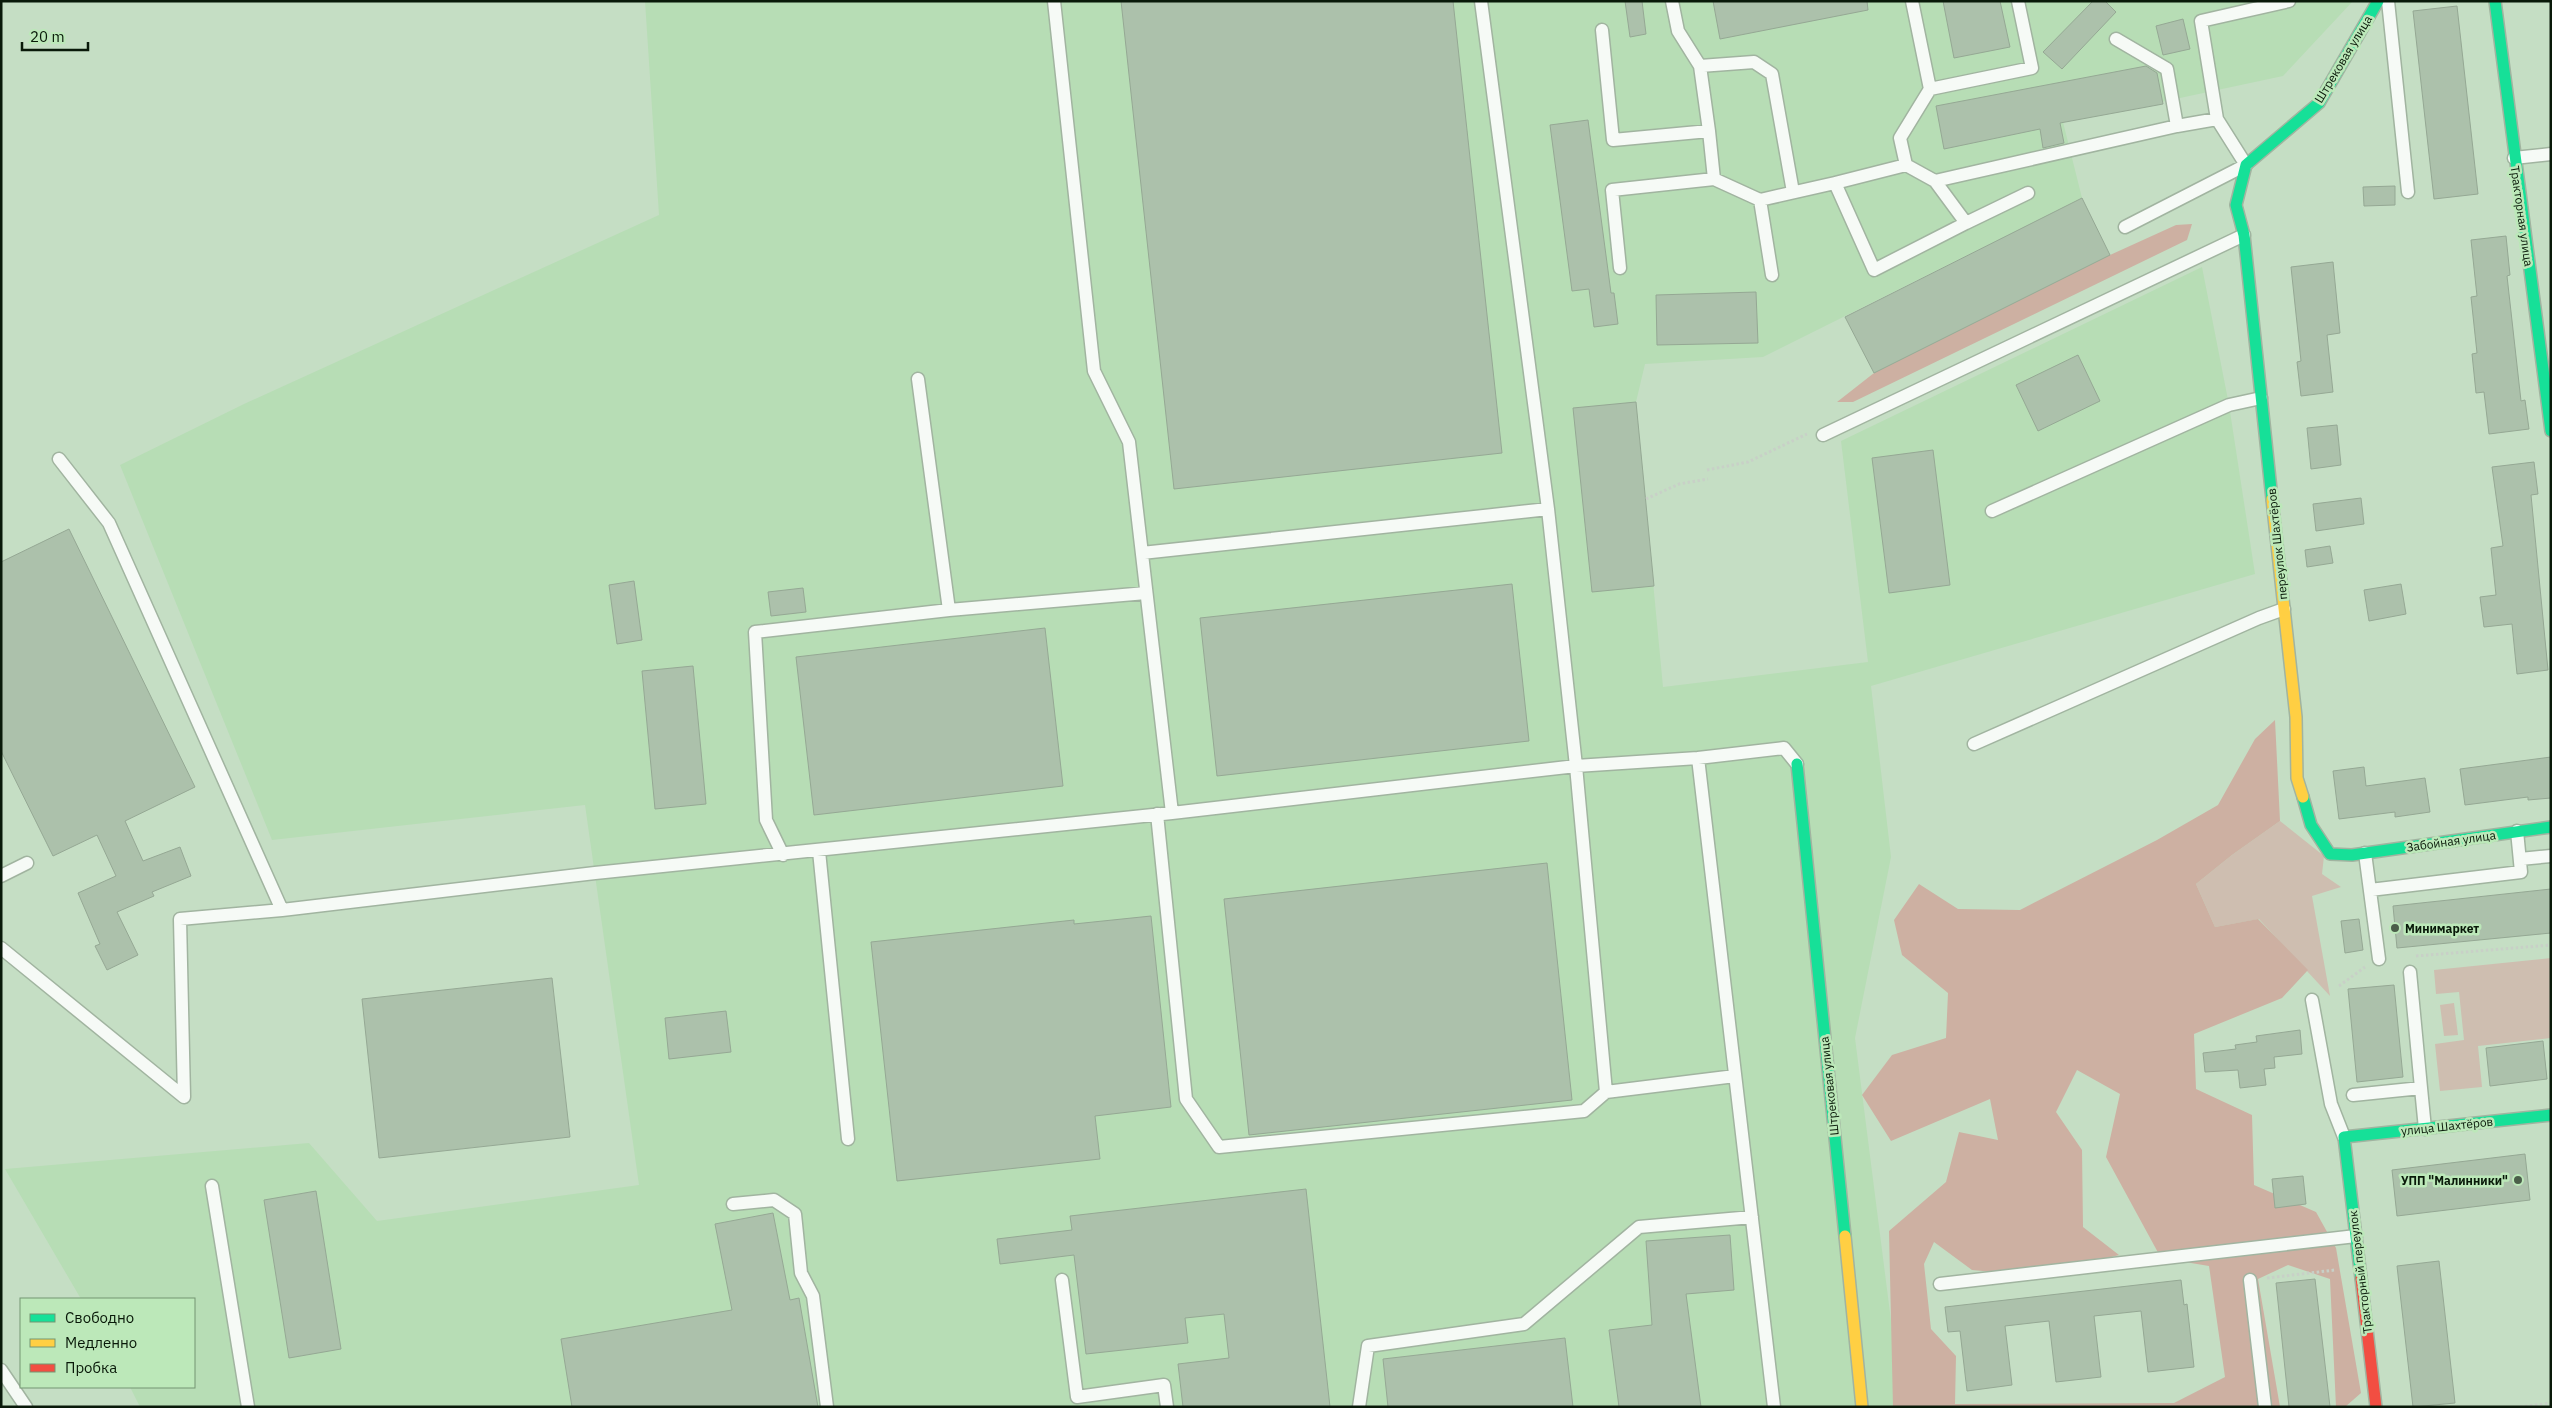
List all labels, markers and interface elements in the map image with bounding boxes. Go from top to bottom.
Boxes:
street label: Штрековая улица [2311,12,2375,105]
scale bar [22,20,89,52]
text: 20 m [30,27,65,46]
street label: Тракторная улица [2508,165,2537,268]
street label: переулок Шахтёров [2264,487,2290,601]
street label: Забойная улица [2405,827,2497,855]
place label: Минимаркет [2405,921,2479,936]
marker: Минимаркет [2389,922,2401,934]
street label: Штрековая улица [1816,1035,1842,1136]
street label: улица Шахтёров [2400,1114,2494,1138]
place label: УПП "Малинники" [2401,1173,2508,1188]
marker: УПП "Малинники" [2512,1174,2524,1186]
street label: Тракторный переулок [2345,1209,2375,1334]
legend [20,1298,195,1388]
text: Свободно [65,1308,134,1327]
text: Медленно [65,1333,137,1352]
text: Пробка [65,1358,117,1377]

